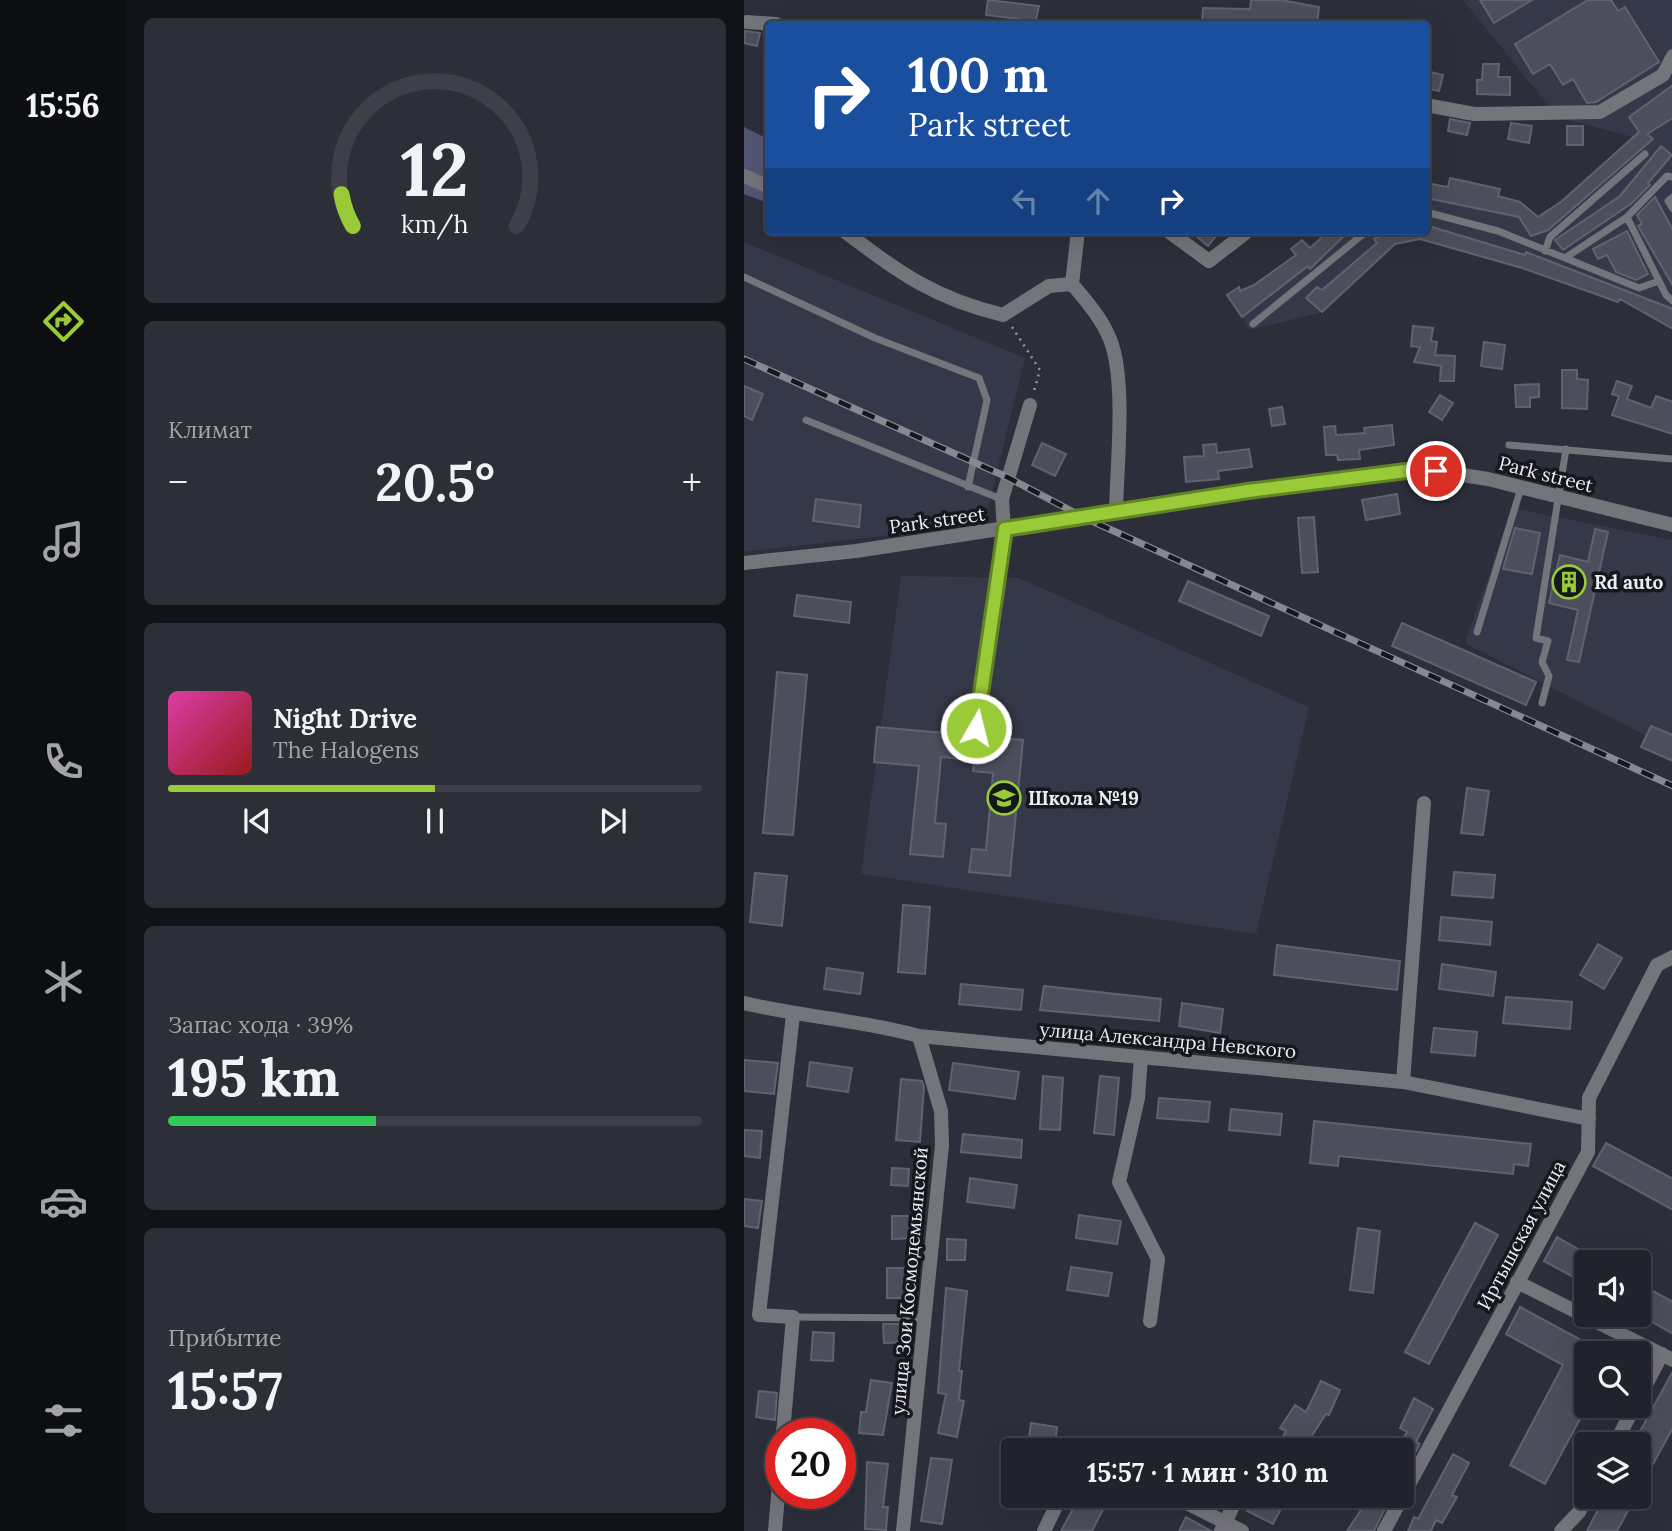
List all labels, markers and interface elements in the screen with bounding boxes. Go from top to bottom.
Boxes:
text: 100 m [908,43,1048,105]
icon: right [793,49,884,140]
text: 15:56 [26,85,100,126]
text: Park street [908,104,1071,145]
text: 12 [401,124,469,217]
icon: left [1006,182,1044,220]
icon: ahead [1079,182,1117,220]
icon: right [1152,182,1190,220]
text: km/h [401,208,469,240]
icon: directions [39,297,88,346]
text: Климат [168,415,252,444]
pin [1406,441,1466,501]
text: 20.5° [375,449,495,515]
street label: Park street [1496,451,1596,497]
icon: arrive [1417,452,1455,490]
text: − [168,458,188,506]
text: + [682,458,702,506]
street label: Park street [888,501,987,539]
icon: music [39,517,88,566]
building icon: Rd auto [1550,563,1588,601]
place label: Rd auto [1594,570,1664,594]
position arrow [939,691,1013,765]
text: Night Drive [273,702,417,735]
text: The Halogens [273,735,419,764]
icon: phone [39,737,88,786]
school or university icon: Школа №19 [985,779,1023,817]
place label: Школа №19 [1028,786,1139,810]
icon: previous [238,802,276,840]
icon: pause [416,802,454,840]
icon: next [594,802,632,840]
icon: climate [39,957,88,1006]
text: Запас хода · 39% [168,1010,353,1039]
street label: улица Александра Невского [1039,1017,1297,1063]
text: 195 km [168,1044,340,1110]
street label: улица Зои Космодемьянской [885,1146,933,1416]
street label: Иртышская улица [1472,1156,1571,1314]
icon: car [39,1177,88,1226]
map controls [1574,1250,1651,1509]
button: sound [1574,1250,1651,1327]
text: Прибытие [168,1323,282,1352]
button: search [1574,1341,1651,1418]
text: 15:57 [168,1357,283,1423]
icon: filters [39,1396,88,1445]
speed limit sign: 20 [765,1418,856,1509]
button: layers [1574,1432,1651,1509]
text: 15:57 · 1 мин · 310 m [1087,1456,1328,1489]

